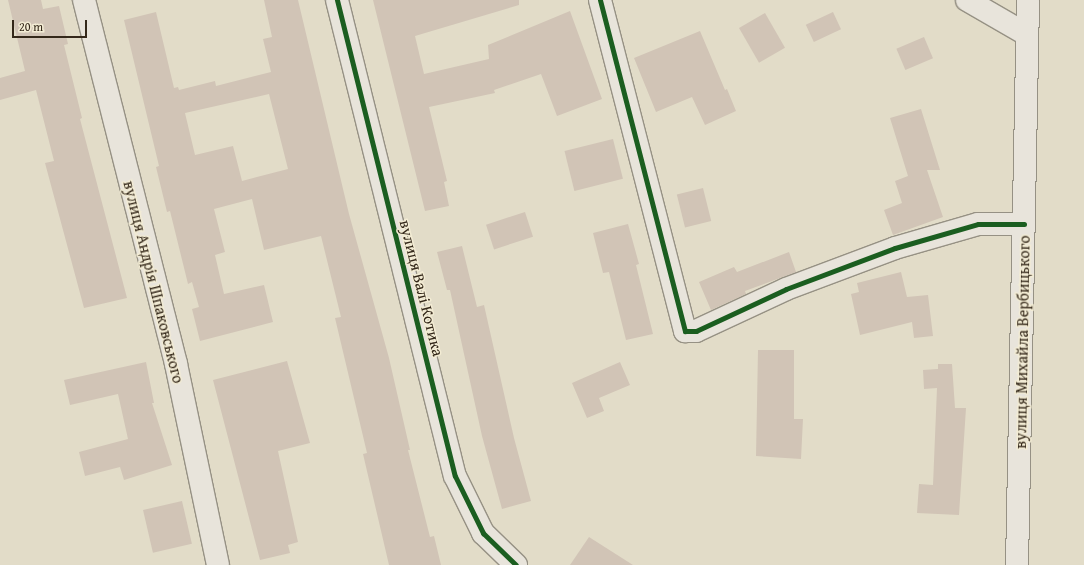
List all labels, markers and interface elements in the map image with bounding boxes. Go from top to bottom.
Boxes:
scale bar [14,12,89,38]
text: 20 m [19,18,43,35]
street label: вулиця Андрія Шпаковського [120,179,188,385]
street label: вулиця Валі Котика [396,218,448,358]
street label: вулиця Михайла Вербицького [1011,235,1033,449]

